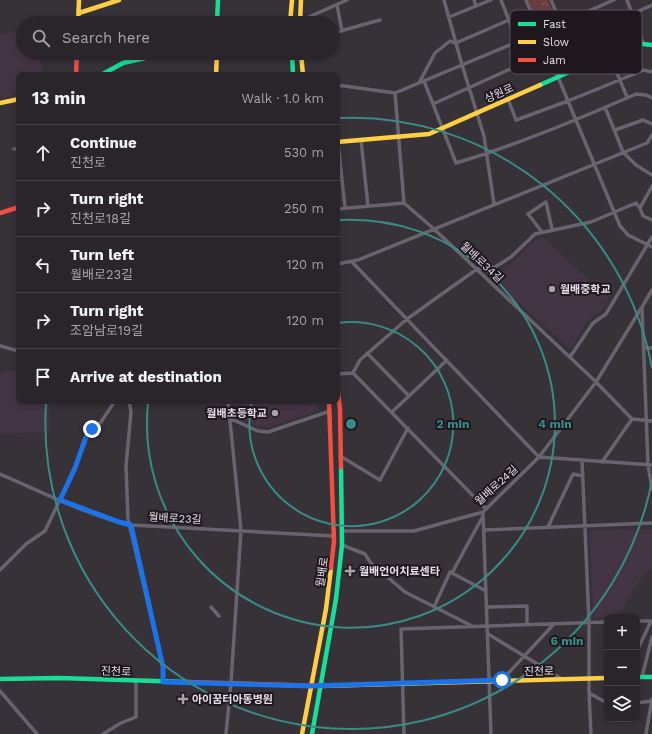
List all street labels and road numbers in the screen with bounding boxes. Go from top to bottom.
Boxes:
street label: 상원로 [483,81,516,106]
street label: 월배로34길 [458,239,506,285]
street label: 월배로24길 [472,463,520,508]
street label: 월배로23길 [148,511,202,526]
street label: 월배로 [314,556,331,588]
street label: 진천로 [101,664,131,679]
street label: 진천로 [524,665,554,678]

